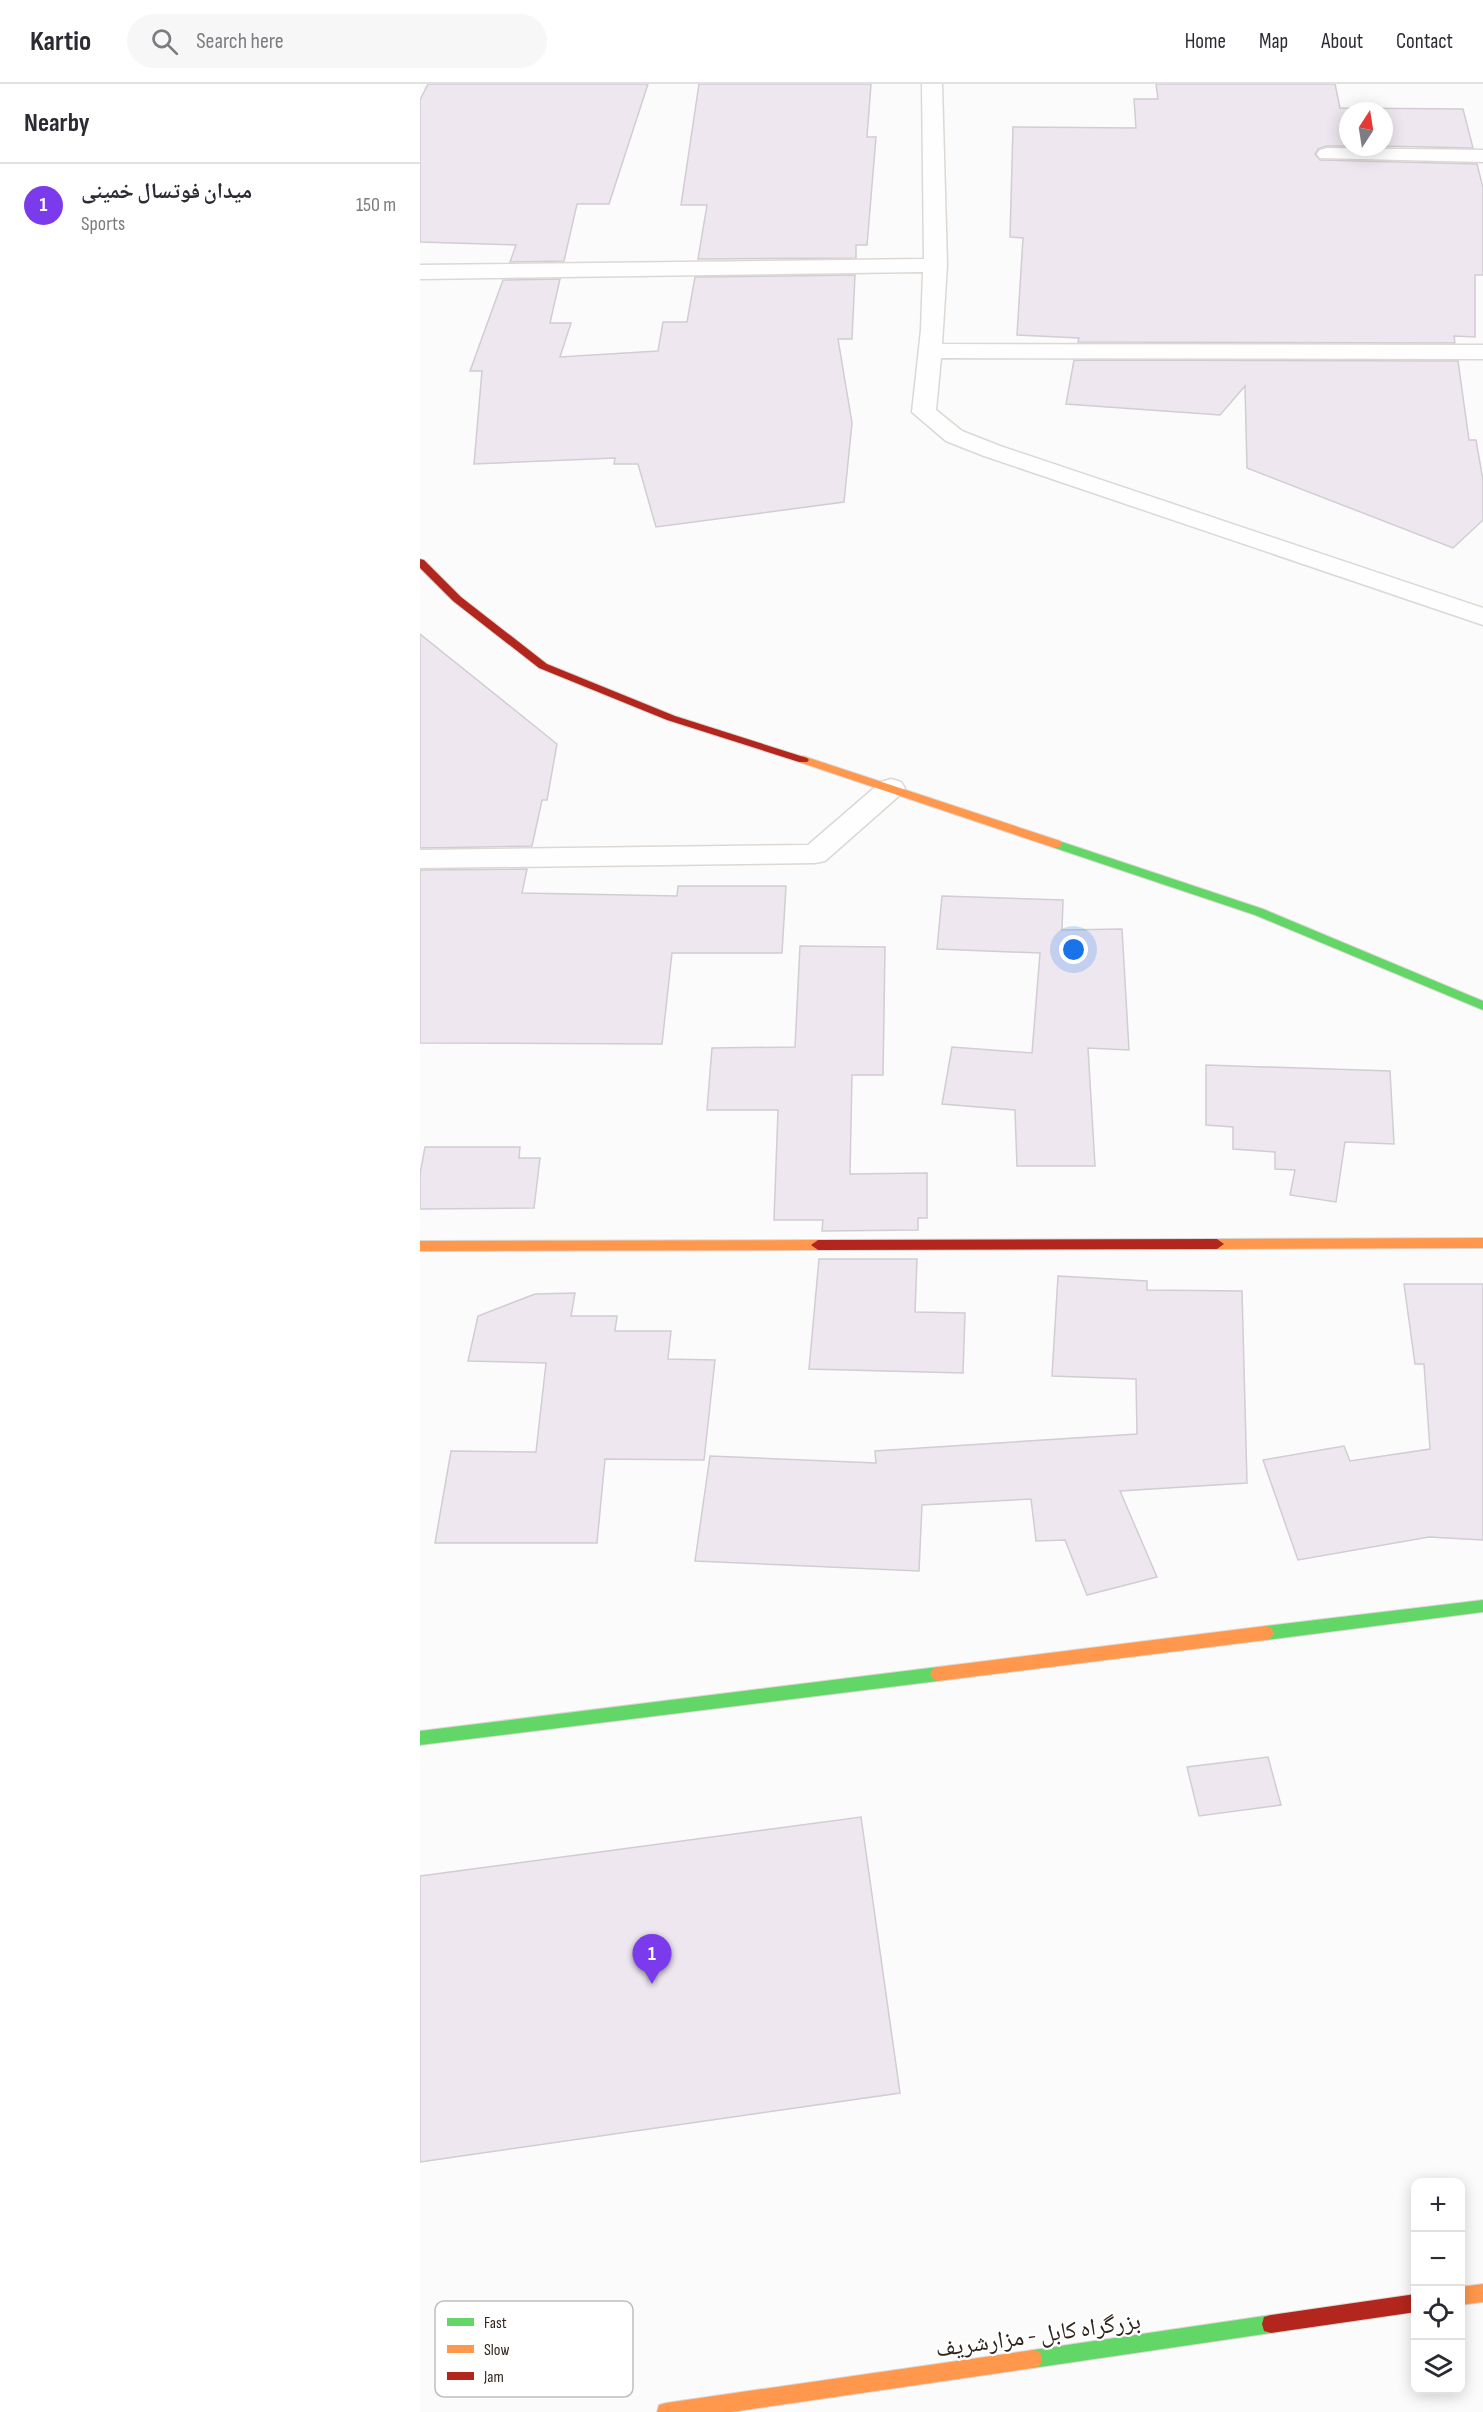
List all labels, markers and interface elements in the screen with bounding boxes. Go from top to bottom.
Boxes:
search box [127,14,547,68]
text: Kartio [30,25,91,58]
icon: search [148,25,181,58]
text: Search here [196,28,284,55]
text: Home [1185,29,1226,54]
text: Map [1259,29,1288,54]
text: About [1321,29,1363,54]
text: Contact [1396,29,1453,54]
north arrow [1339,102,1393,156]
text: Nearby [24,108,90,139]
text: میدان فوتسال خمینی [81,178,252,205]
text: 1 [40,193,47,217]
text: 150 m [356,193,396,217]
text: Sports [81,212,125,236]
your location [1059,935,1088,964]
pin: 1 [632,1934,672,1984]
map controls [1411,2178,1465,2394]
button: + [1411,2178,1465,2232]
button: − [1411,2232,1465,2286]
button: locate [1411,2286,1465,2340]
legend [435,2301,633,2397]
street label: بزرگراه کابل - مزارشریف [934,2306,1142,2364]
text: Fast [484,2314,507,2333]
button: layers [1411,2340,1465,2394]
text: Slow [484,2341,509,2360]
text: Jam [483,2368,504,2387]

